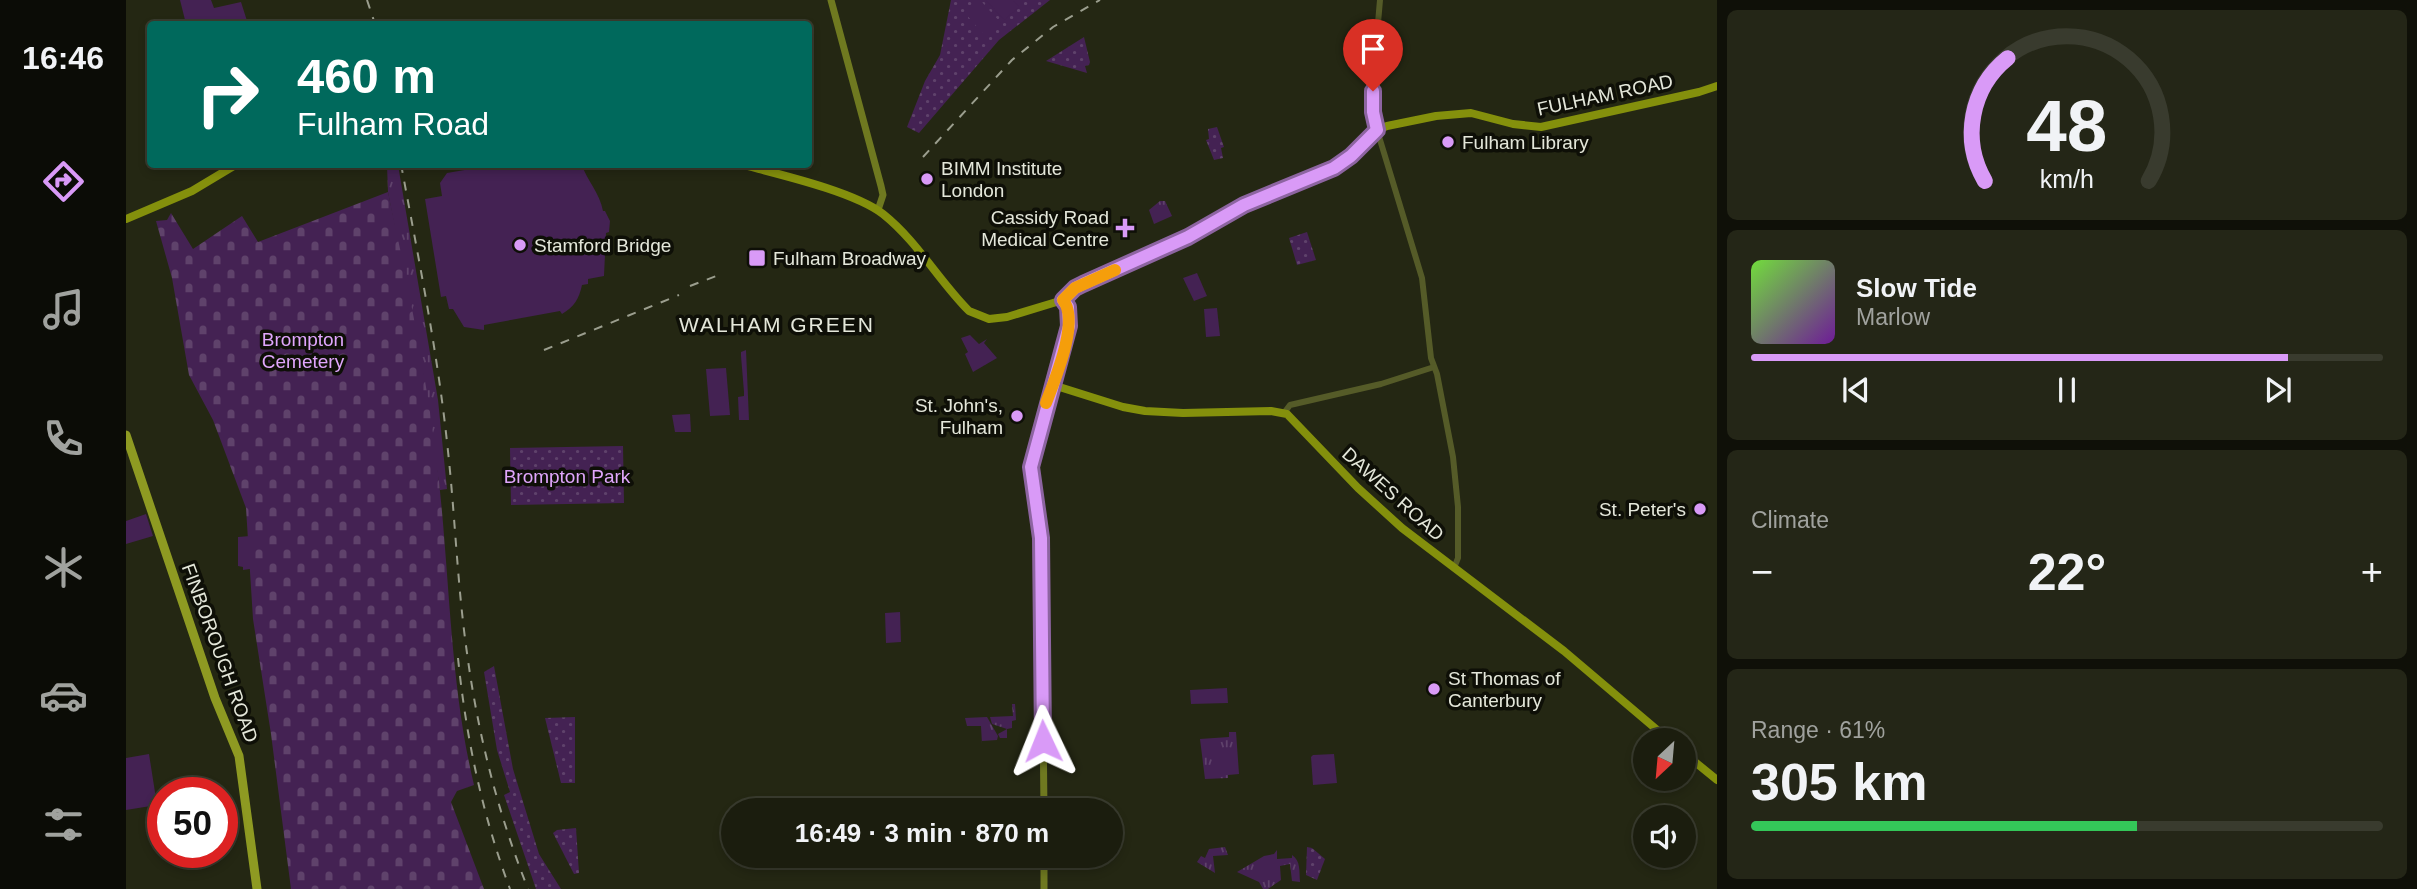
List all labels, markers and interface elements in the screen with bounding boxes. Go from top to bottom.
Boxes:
pin [1343,19,1403,91]
icon: arrive [1354,30,1392,68]
text: 16:46 [22,40,104,76]
icon: right [182,49,273,140]
text: 460 m [297,49,436,103]
street label: FULHAM ROAD [1535,70,1675,120]
text: 48 [2027,85,2107,166]
text: Fulham Road [297,106,489,142]
place label: Fulham Library [1462,132,1589,153]
marker: Fulham Library [1440,134,1456,150]
icon: directions [39,157,88,206]
place label: BIMM Institute London [941,158,1062,201]
text: km/h [2040,165,2094,193]
marker: BIMM Institute London [919,171,935,187]
place label: Cassidy Road Medical Centre [981,207,1109,250]
marker: Cassidy Road Medical Centre [1115,218,1135,238]
place label: Stamford Bridge [534,235,671,256]
marker: Stamford Bridge [512,237,528,253]
marker: Fulham Broadway [747,248,767,268]
place label: Fulham Broadway [773,248,927,269]
text: Slow Tide [1856,273,1977,303]
icon: music [39,285,88,334]
text: Marlow [1856,304,1930,330]
district label: WALHAM GREEN [679,313,875,336]
park label: Brompton Cemetery [262,329,345,372]
icon: previous [1837,371,1875,409]
icon: pause [2048,371,2086,409]
icon: next [2259,371,2297,409]
place label: St. John's, Fulham [915,395,1003,438]
marker: St. John's, Fulham [1009,408,1025,424]
icon: phone [39,414,88,463]
street label: DAWES ROAD [1338,443,1448,545]
park label: Brompton Park [504,466,631,487]
place label: St. Peter's [1599,499,1686,520]
marker: St. Peter's [1692,501,1708,517]
text: Climate [1751,507,1829,533]
icon: climate [39,543,88,592]
text: 22° [2028,543,2106,601]
text: − [1751,551,1773,593]
text: + [2361,551,2383,593]
street label: FINBOROUGH ROAD [178,561,262,745]
place label: St Thomas of Canterbury [1448,668,1561,711]
icon: car [39,671,88,720]
marker: St Thomas of Canterbury [1426,681,1442,697]
position arrow [1006,704,1080,778]
text: Range · 61% [1751,717,1885,743]
north arrow [1633,728,1696,791]
map controls [1633,728,1696,868]
text: 305 km [1751,753,1927,811]
speed limit sign: 50 [147,777,238,868]
icon: filters [39,800,88,849]
button: sound [1633,805,1696,868]
text: 16:49 · 3 min · 870 m [795,818,1049,848]

